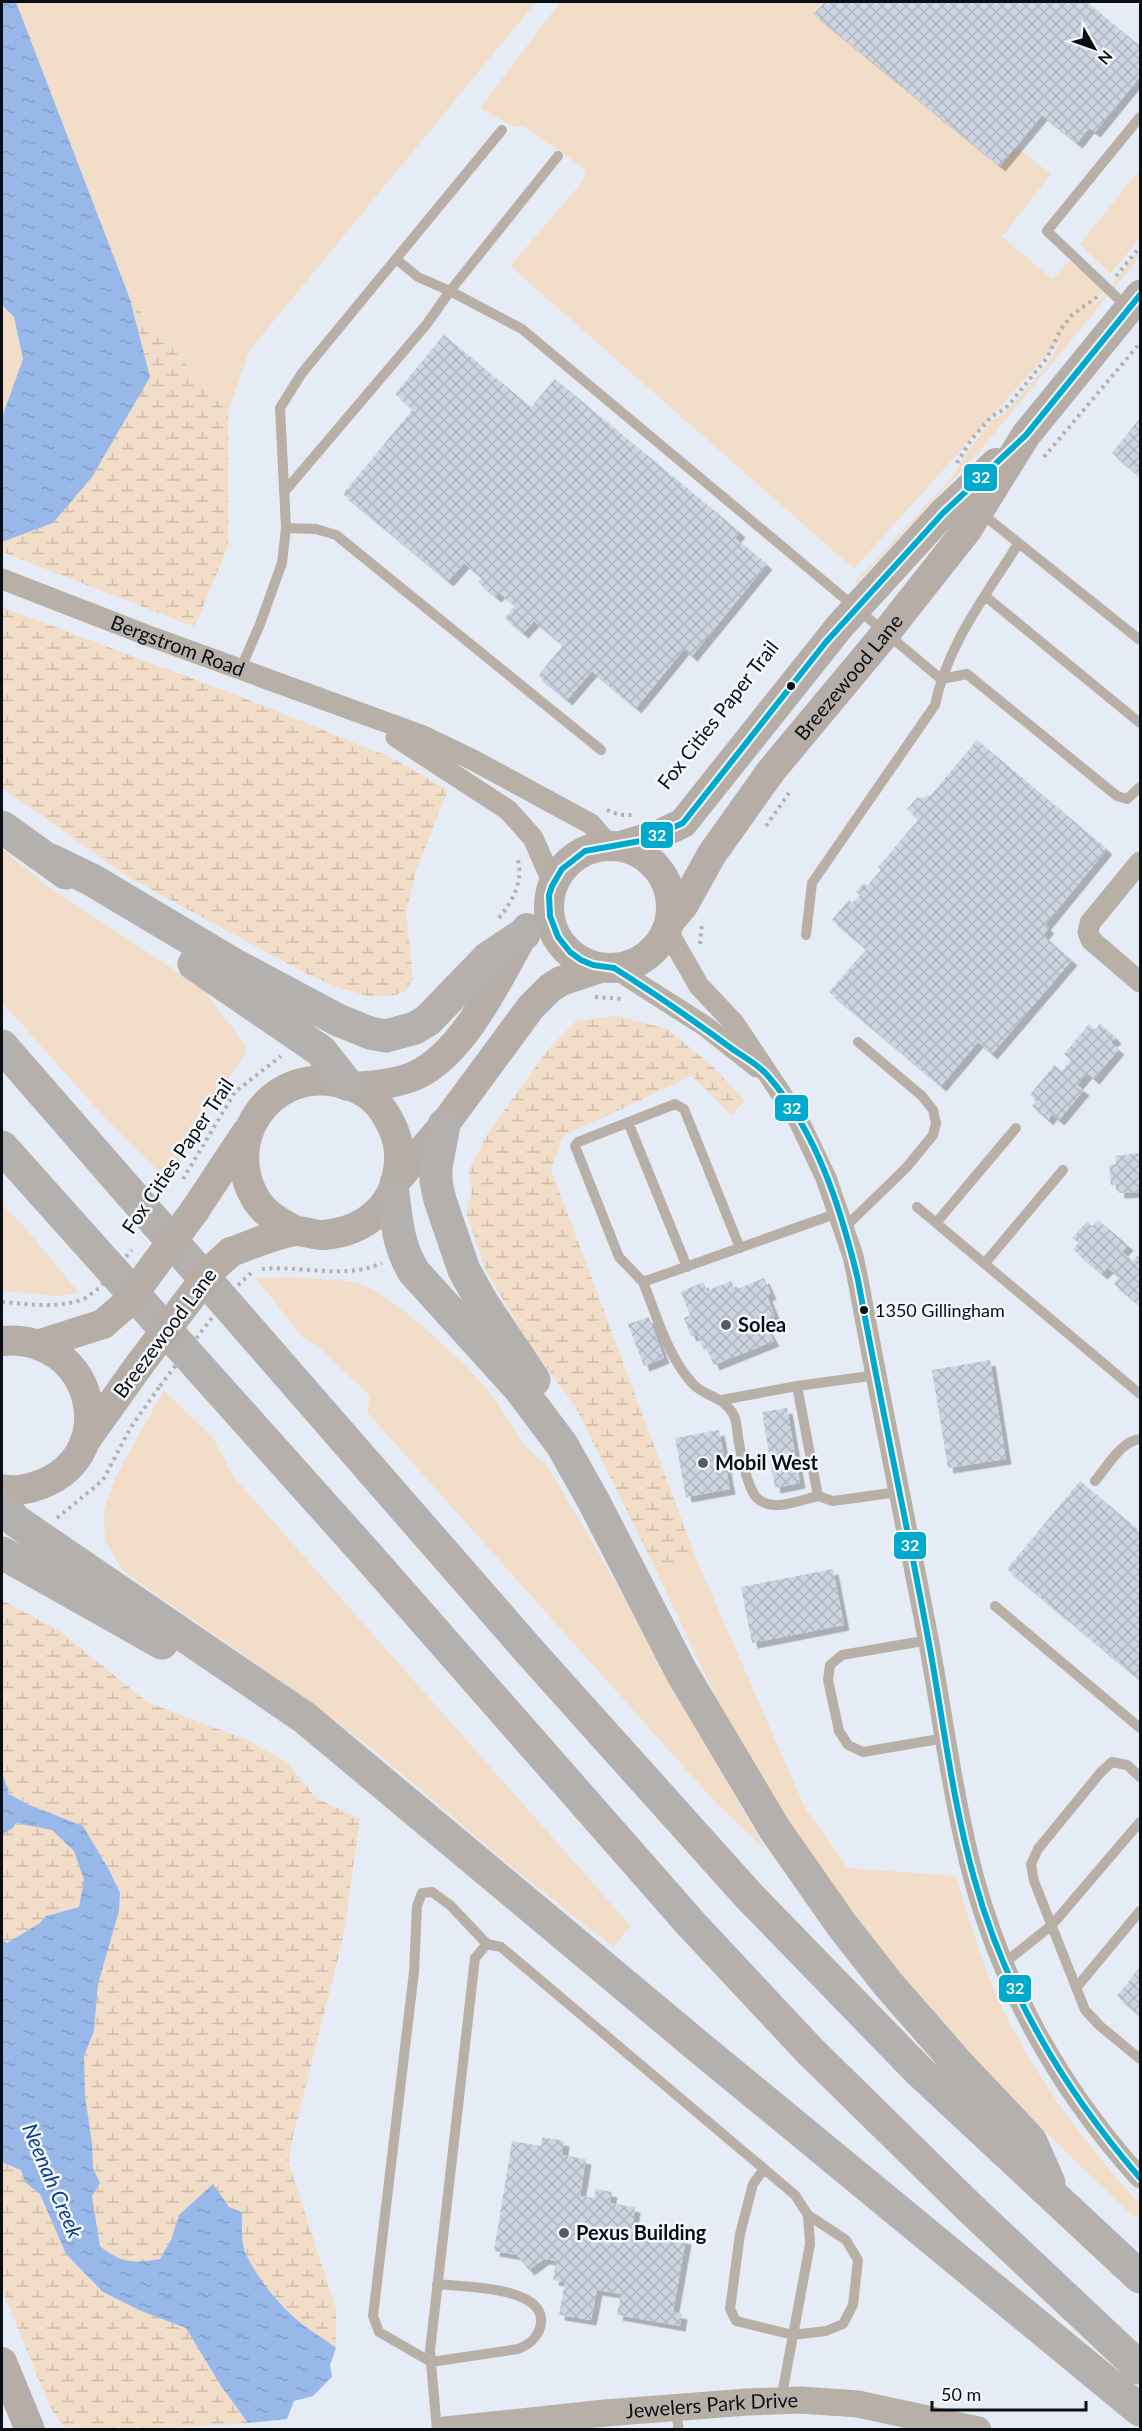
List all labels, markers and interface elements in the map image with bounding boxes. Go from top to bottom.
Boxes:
north arrow [1064,18,1124,78]
text: N [1095,47,1117,69]
line badge: 32 [963,463,998,492]
text: 32 [972,467,990,486]
street label: Bergstrom Road [108,609,248,681]
street label: Breezewood Lane [789,609,907,745]
street label: Fox Cities Paper Trail [652,635,783,794]
unlabelled marker [785,680,797,692]
line badge: 32 [640,821,674,849]
text: 32 [648,825,666,844]
street label: Fox Cities Paper Trail [116,1073,238,1238]
line badge: 32 [774,1094,809,1122]
text: 32 [783,1098,801,1117]
street label: Breezewood Lane [108,1263,221,1402]
place label: 1350 Gillingham [875,1299,1005,1321]
marker: 1350 Gillingham [858,1304,870,1316]
place label: Solea [738,1312,786,1336]
marker: Solea [719,1318,733,1332]
place label: Mobil West [715,1450,818,1474]
marker: Mobil West [696,1456,710,1470]
line badge: 32 [893,1531,927,1560]
text: 32 [901,1535,919,1554]
line badge: 32 [998,1974,1032,2003]
text: 32 [1006,1978,1024,1997]
water label: Neenah Creek [18,2119,89,2243]
place label: Pexus Building [576,2220,707,2244]
marker: Pexus Building [557,2226,571,2240]
scale bar [932,2374,1086,2412]
text: 50 m [941,2383,981,2405]
street label: Jewelers Park Drive [625,2387,799,2422]

